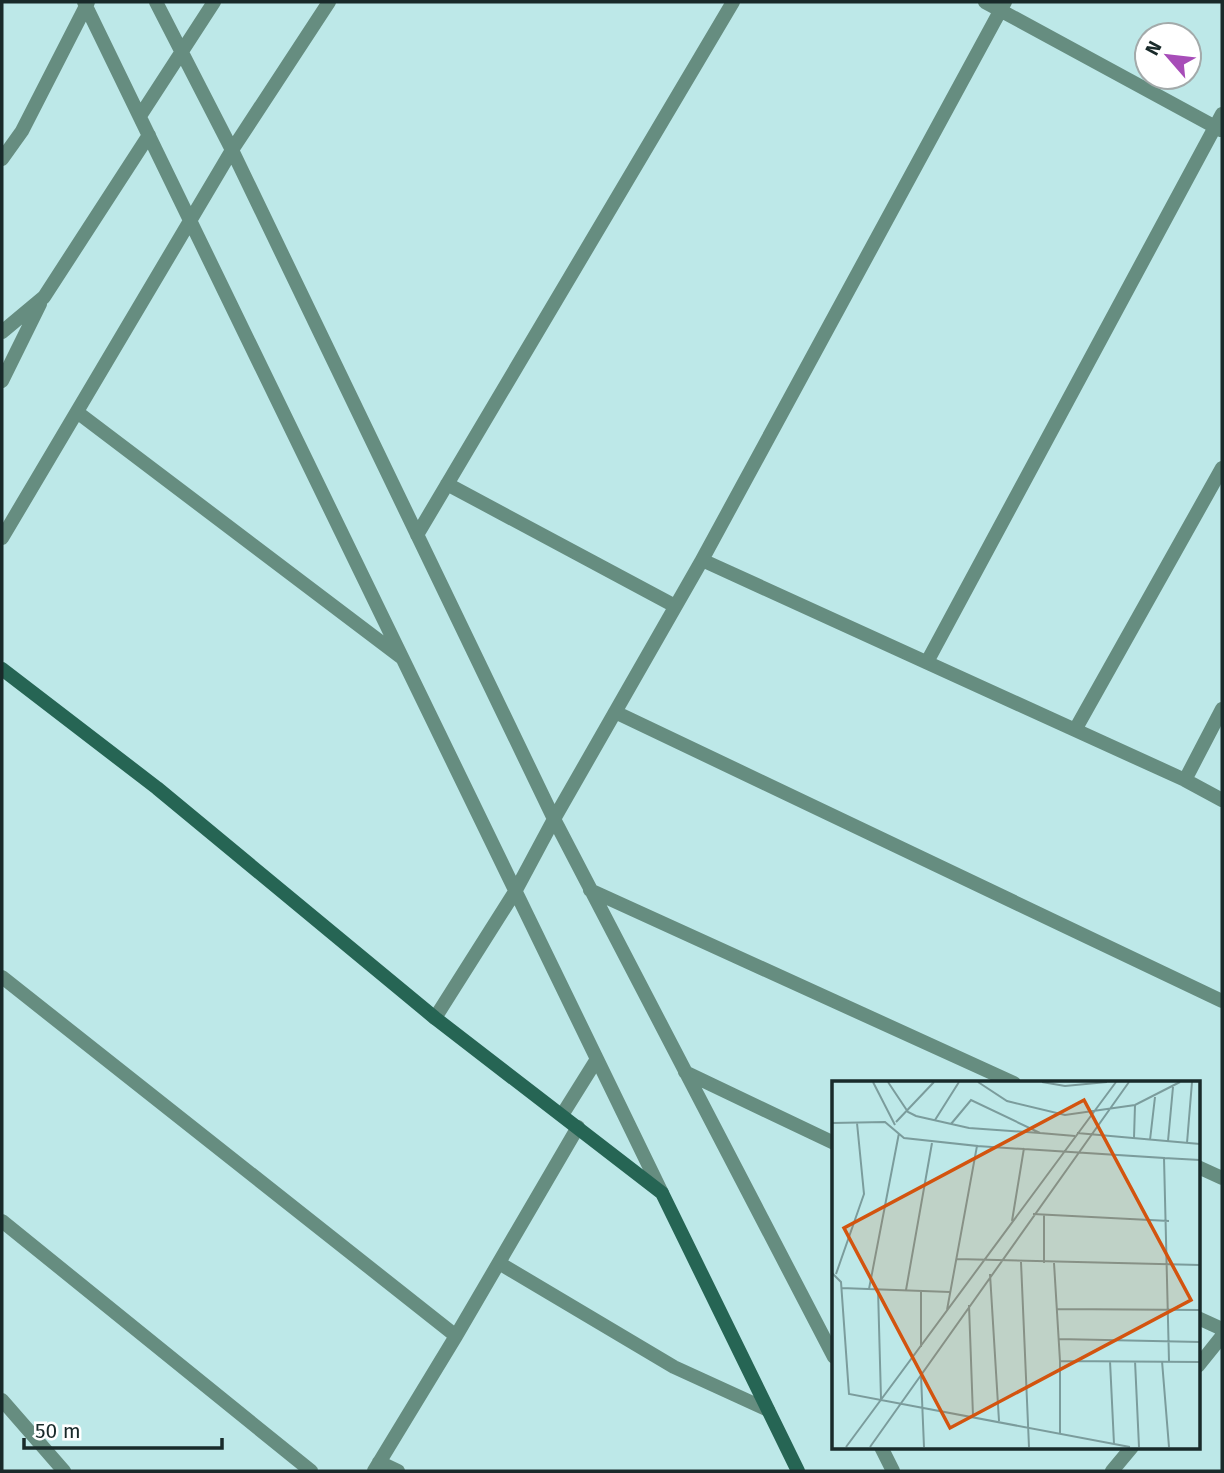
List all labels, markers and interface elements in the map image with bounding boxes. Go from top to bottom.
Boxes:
north arrow [1133,21,1203,91]
text: N [1140,37,1167,59]
inset map [832,1081,1200,1448]
scale bar [24,1406,222,1450]
text: 50 m [35,1418,81,1444]

